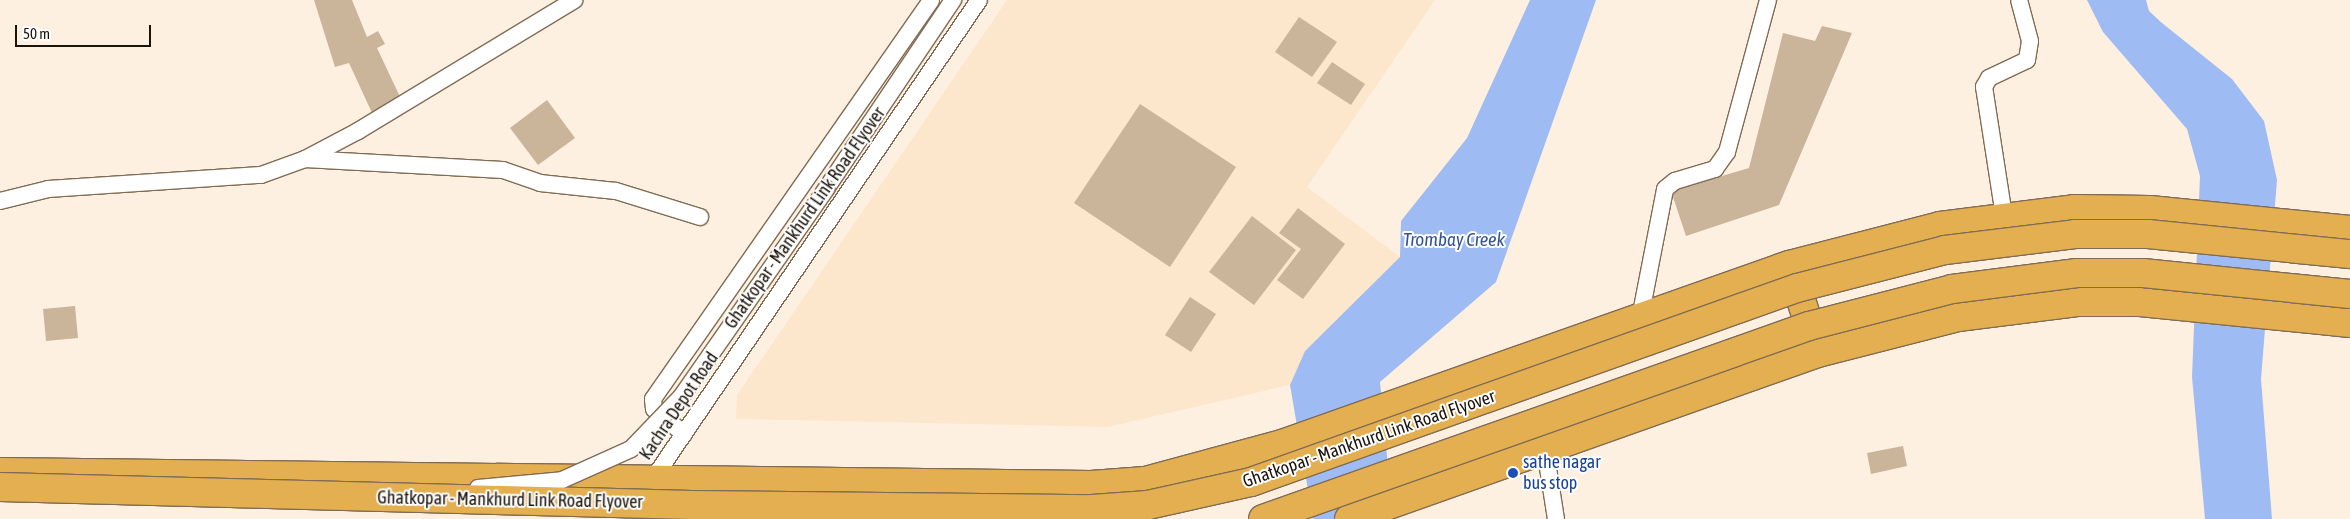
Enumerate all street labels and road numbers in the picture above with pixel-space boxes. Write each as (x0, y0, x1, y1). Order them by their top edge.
street label: Ghatkopar - Mankhurd Link Road Flyover (720, 103, 890, 333)
street label: Kachra Depot Road (635, 348, 723, 464)
street label: Ghatkopar - Mankhurd Link Road Flyover (1240, 386, 1498, 492)
street label: Ghatkopar - Mankhurd Link Road Flyover (377, 487, 643, 513)

